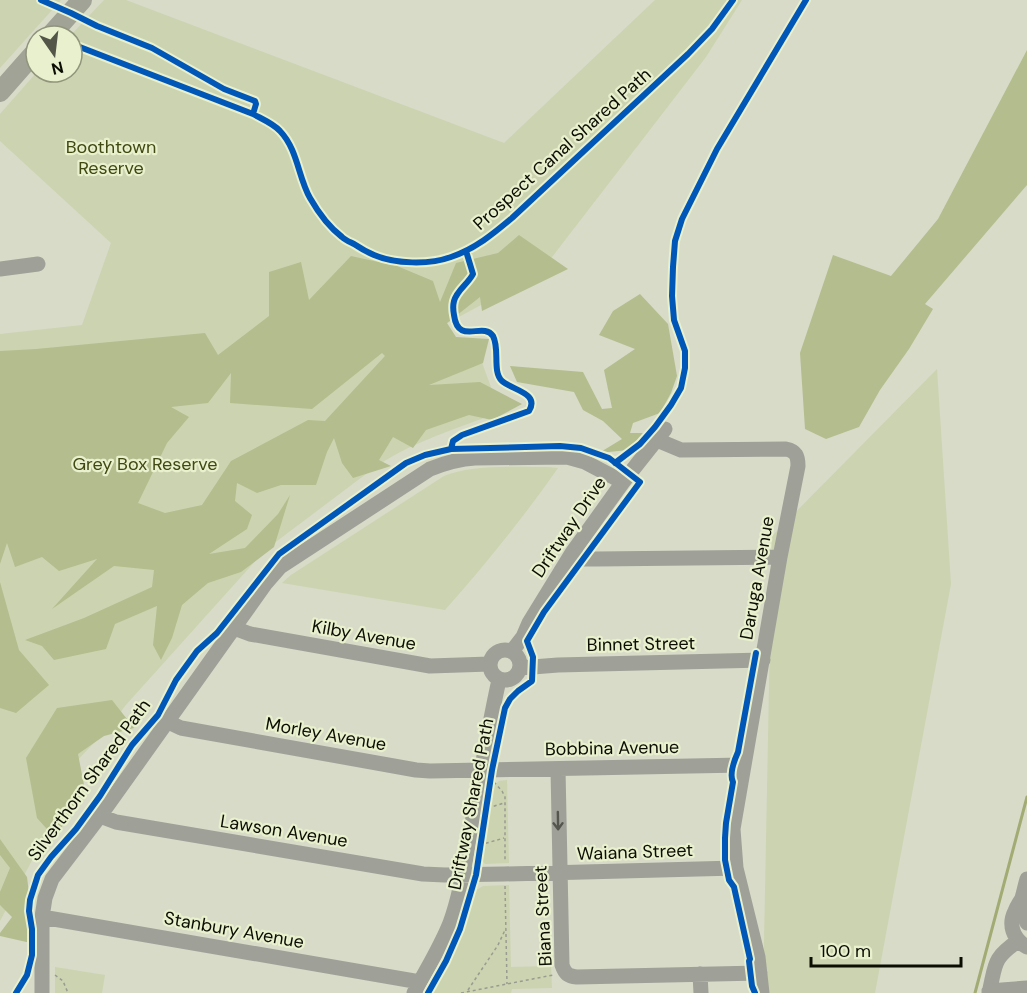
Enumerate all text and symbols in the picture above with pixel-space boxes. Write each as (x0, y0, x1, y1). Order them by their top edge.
north arrow (24, 24, 84, 84)
text: N (49, 56, 66, 80)
street label: Prospect Canal Shared Path (468, 63, 656, 235)
park label: Boothtown Reserve (66, 135, 156, 180)
park label: Grey Box Reserve (72, 452, 218, 476)
street label: Driftway Drive (526, 472, 612, 582)
street label: Daruga Avenue (734, 514, 780, 642)
street label: Kilby Avenue (310, 614, 418, 656)
street label: Binnet Street (586, 631, 696, 657)
street label: Silverthorn Shared Path (22, 694, 156, 866)
street label: Morley Avenue (264, 712, 388, 756)
street label: Driftway Shared Path (443, 716, 499, 892)
street label: Bobbina Avenue (545, 735, 679, 761)
street label: Lawson Avenue (219, 809, 349, 853)
one-way arrow (552, 811, 564, 831)
street label: Waiana Street (576, 838, 694, 866)
street label: Biana Street (528, 865, 558, 967)
street label: Stanbury Avenue (162, 906, 306, 954)
scale bar (811, 930, 961, 968)
text: 100 m (820, 939, 871, 963)

